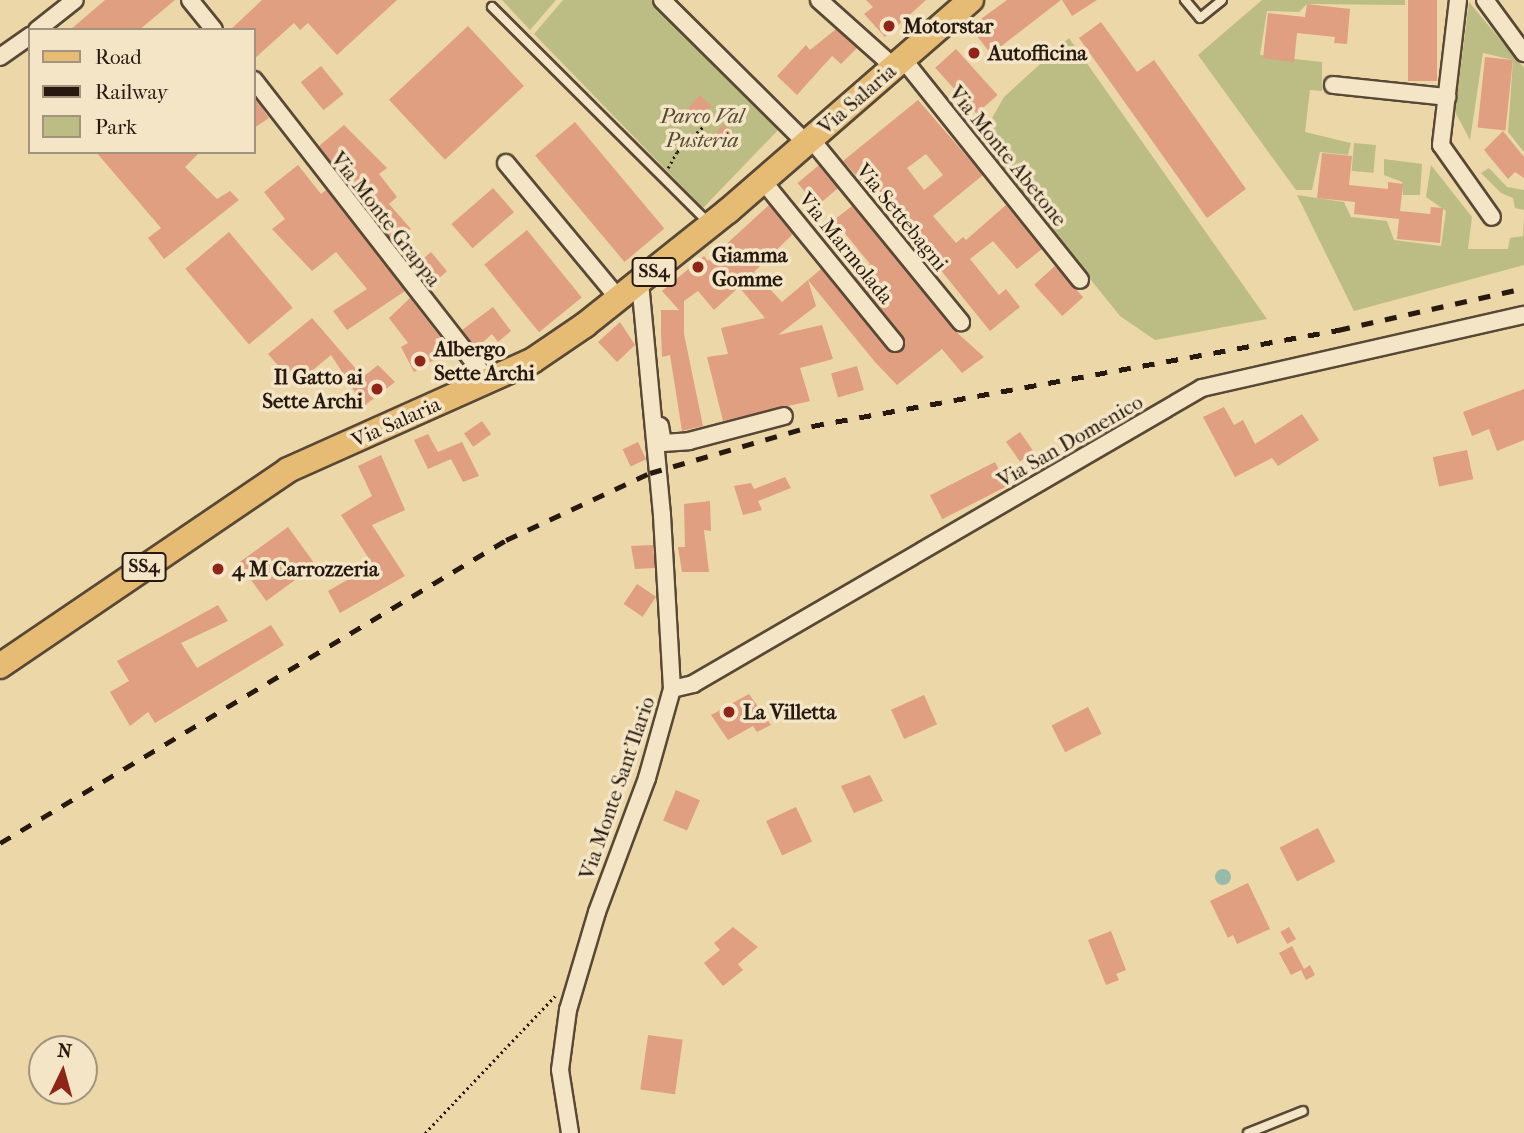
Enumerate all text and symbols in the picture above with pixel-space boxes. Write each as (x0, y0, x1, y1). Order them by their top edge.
place label: Motorstar (903, 13, 993, 39)
marker: Motorstar (881, 18, 897, 34)
legend (28, 28, 256, 154)
place label: Autofficina (988, 40, 1087, 66)
text: Road (95, 45, 142, 69)
marker: Autofficina (966, 45, 982, 61)
street label: Via Salaria (813, 58, 901, 140)
text: Railway (95, 80, 168, 104)
street label: Via Monte Abetone (944, 81, 1072, 231)
park label: Parco Val Pusteria (660, 103, 744, 153)
text: Park (95, 115, 137, 139)
street label: Via Monte Grappa (326, 147, 446, 291)
street label: Via Settebagni (851, 158, 953, 276)
street label: Via Marmolada (793, 187, 899, 309)
place label: Giamma Gomme (712, 242, 787, 292)
road number: SS4 (631, 256, 677, 288)
marker: Giamma Gomme (690, 259, 706, 275)
place label: Albergo Sette Archi (434, 336, 535, 386)
marker: Albergo Sette Archi (412, 353, 428, 369)
place label: Il Gatto ai Sette Archi (262, 364, 363, 414)
marker: Il Gatto ai Sette Archi (369, 381, 385, 397)
street label: Via San Domenico (993, 389, 1147, 493)
street label: Via Salaria (347, 391, 445, 453)
road number: SS4 (121, 552, 167, 582)
place label: 4 M Carrozzeria (232, 556, 379, 582)
marker: 4 M Carrozzeria (210, 561, 226, 577)
street label: Via Monte Sant'Ilario (574, 693, 660, 883)
place label: La Villetta (743, 699, 836, 725)
marker: La Villetta (721, 704, 737, 720)
north arrow (28, 1035, 98, 1105)
text: N (57, 1039, 73, 1063)

